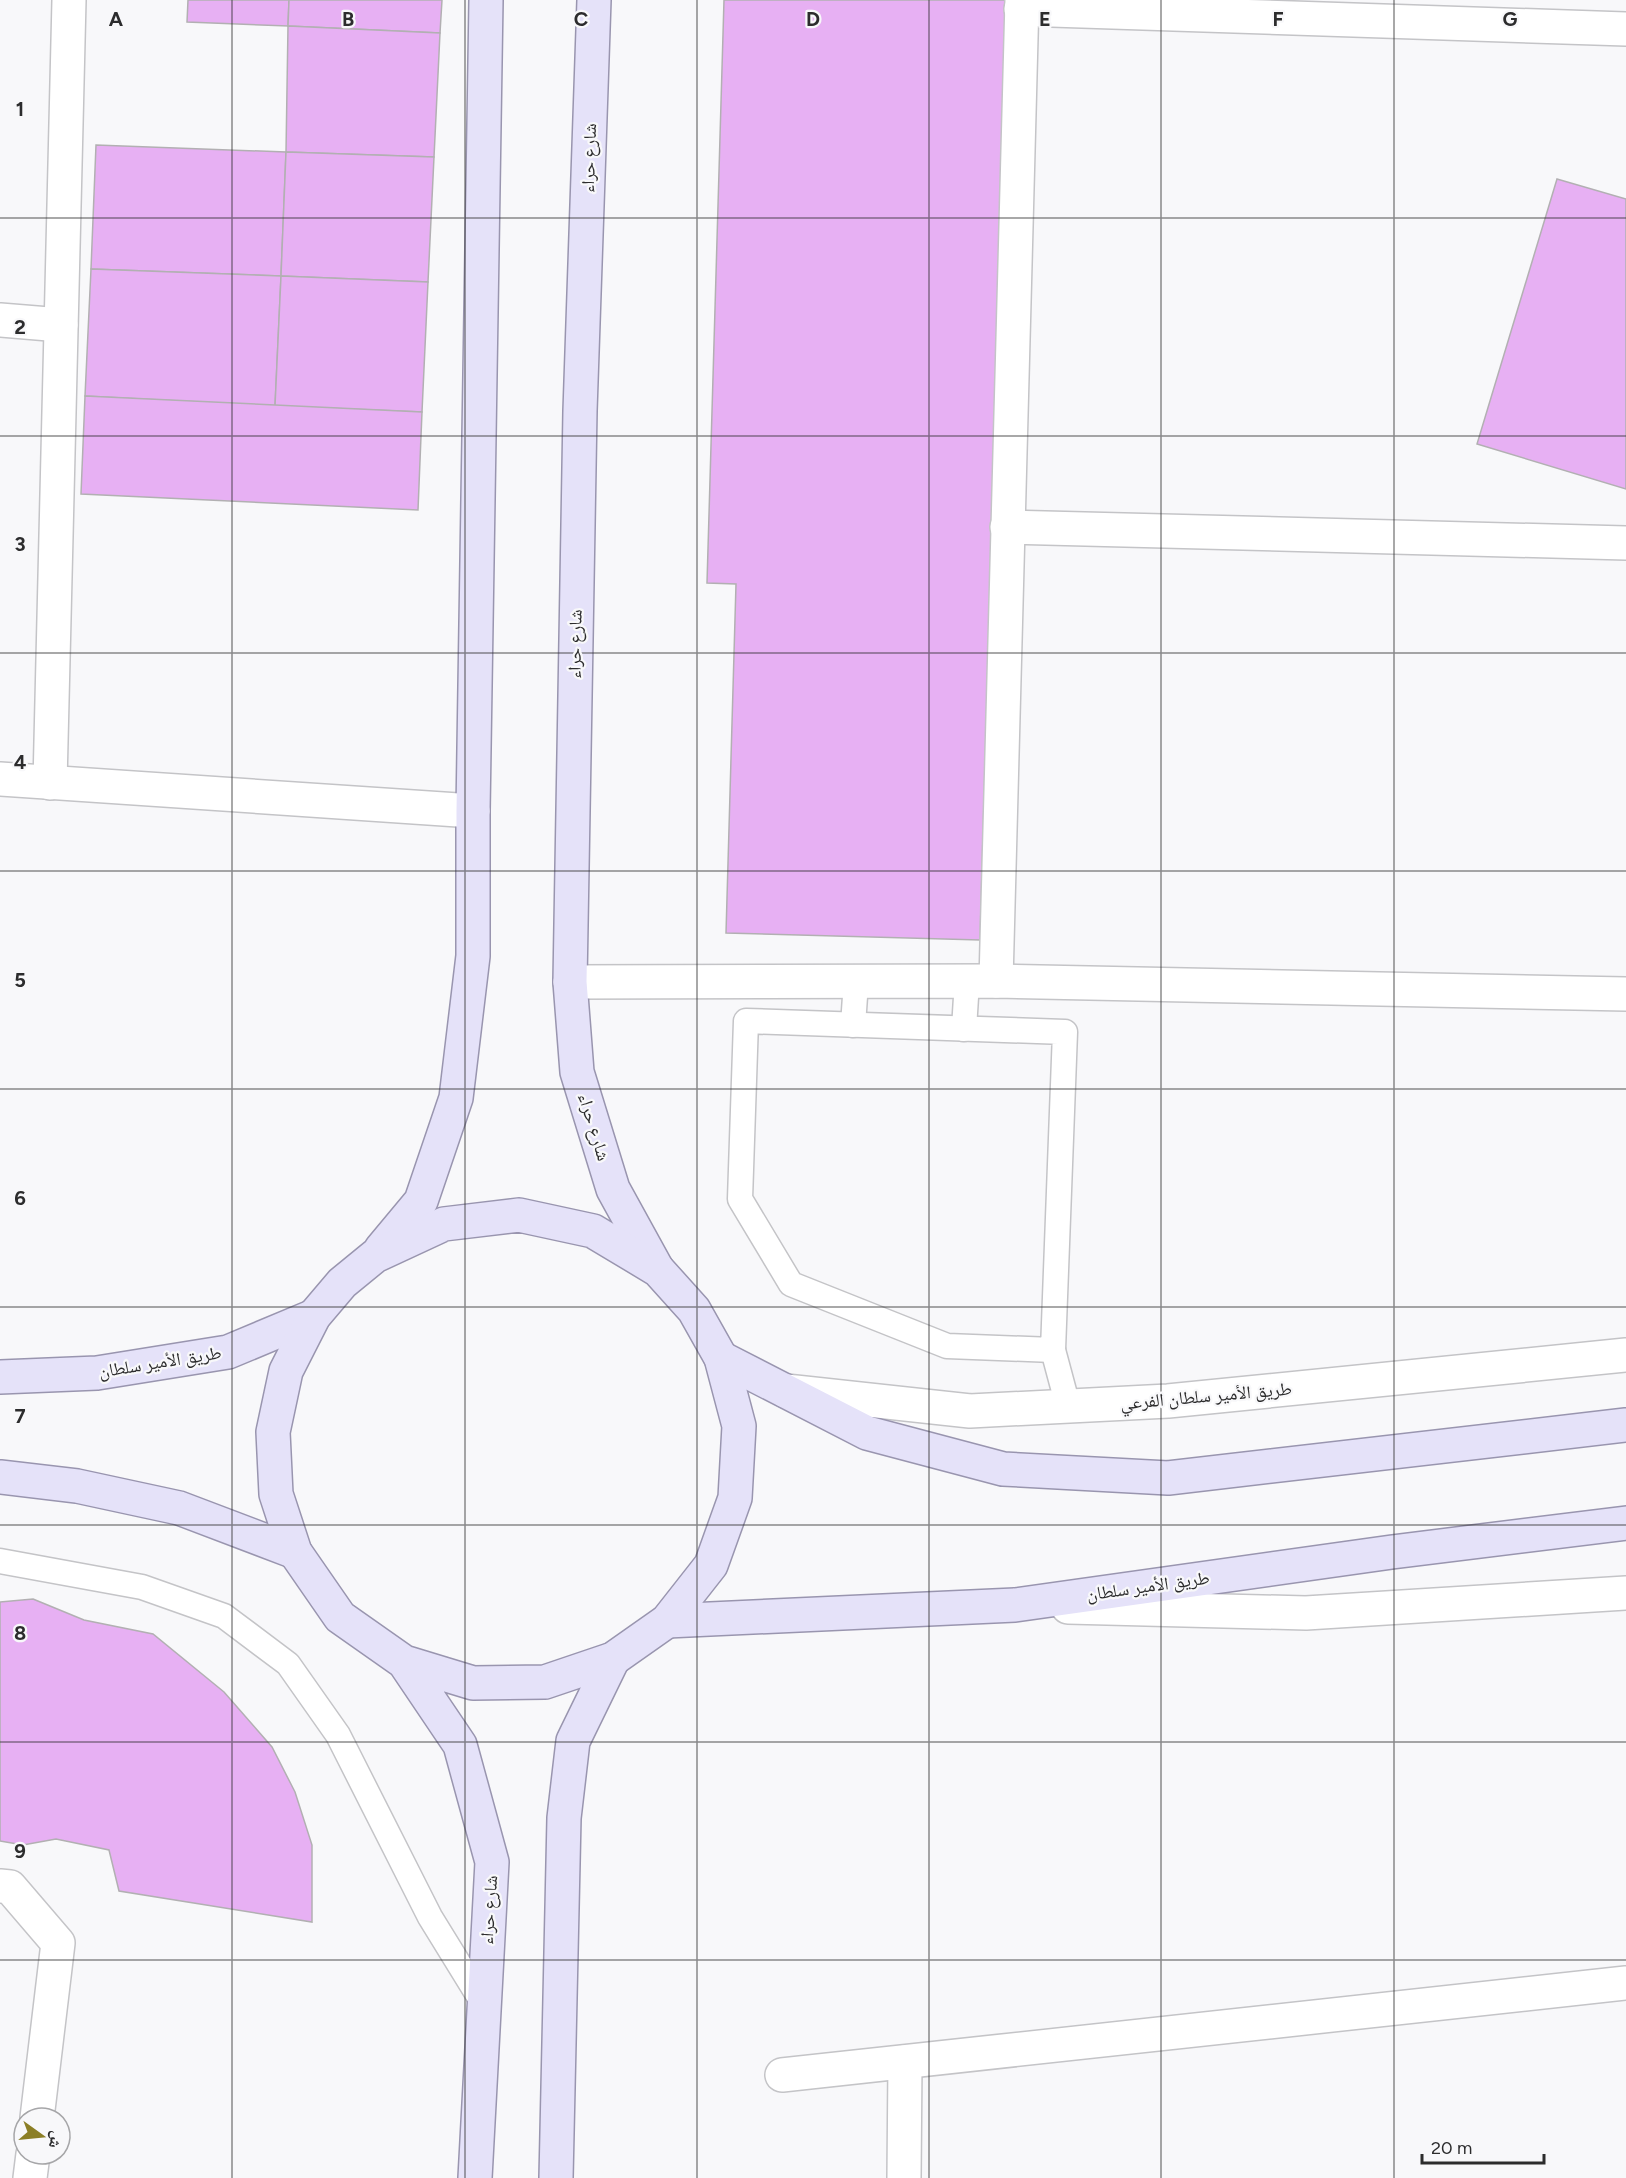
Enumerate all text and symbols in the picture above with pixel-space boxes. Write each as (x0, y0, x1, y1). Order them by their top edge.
text: A (109, 7, 124, 31)
text: B (342, 7, 354, 31)
text: C (574, 7, 588, 31)
text: D (806, 7, 820, 31)
text: E (1039, 7, 1051, 31)
text: F (1272, 7, 1284, 31)
text: G (1503, 7, 1518, 31)
text: 1 (16, 97, 24, 121)
street label: شارع حراء (577, 123, 601, 193)
text: 2 (14, 315, 26, 339)
text: 3 (14, 532, 26, 556)
street label: شارع حراء (563, 609, 587, 679)
text: 4 (14, 750, 27, 774)
text: 5 (14, 968, 26, 992)
street label: شارع حراء (573, 1091, 615, 1163)
text: 6 (14, 1186, 26, 1210)
street label: طريق الأمير سلطان (97, 1341, 223, 1383)
street label: طريق الأمير سلطان الفرعي (1119, 1378, 1293, 1418)
text: 7 (14, 1404, 26, 1428)
street label: طريق الأمير سلطان (1085, 1566, 1211, 1606)
text: 8 (14, 1621, 26, 1645)
text: 9 (14, 1839, 26, 1863)
street label: شارع حراء (476, 1875, 502, 1945)
north arrow (12, 2106, 72, 2166)
scale bar (1422, 2127, 1544, 2165)
text: ش (45, 2129, 67, 2150)
text: 20 m (1431, 2137, 1472, 2159)

